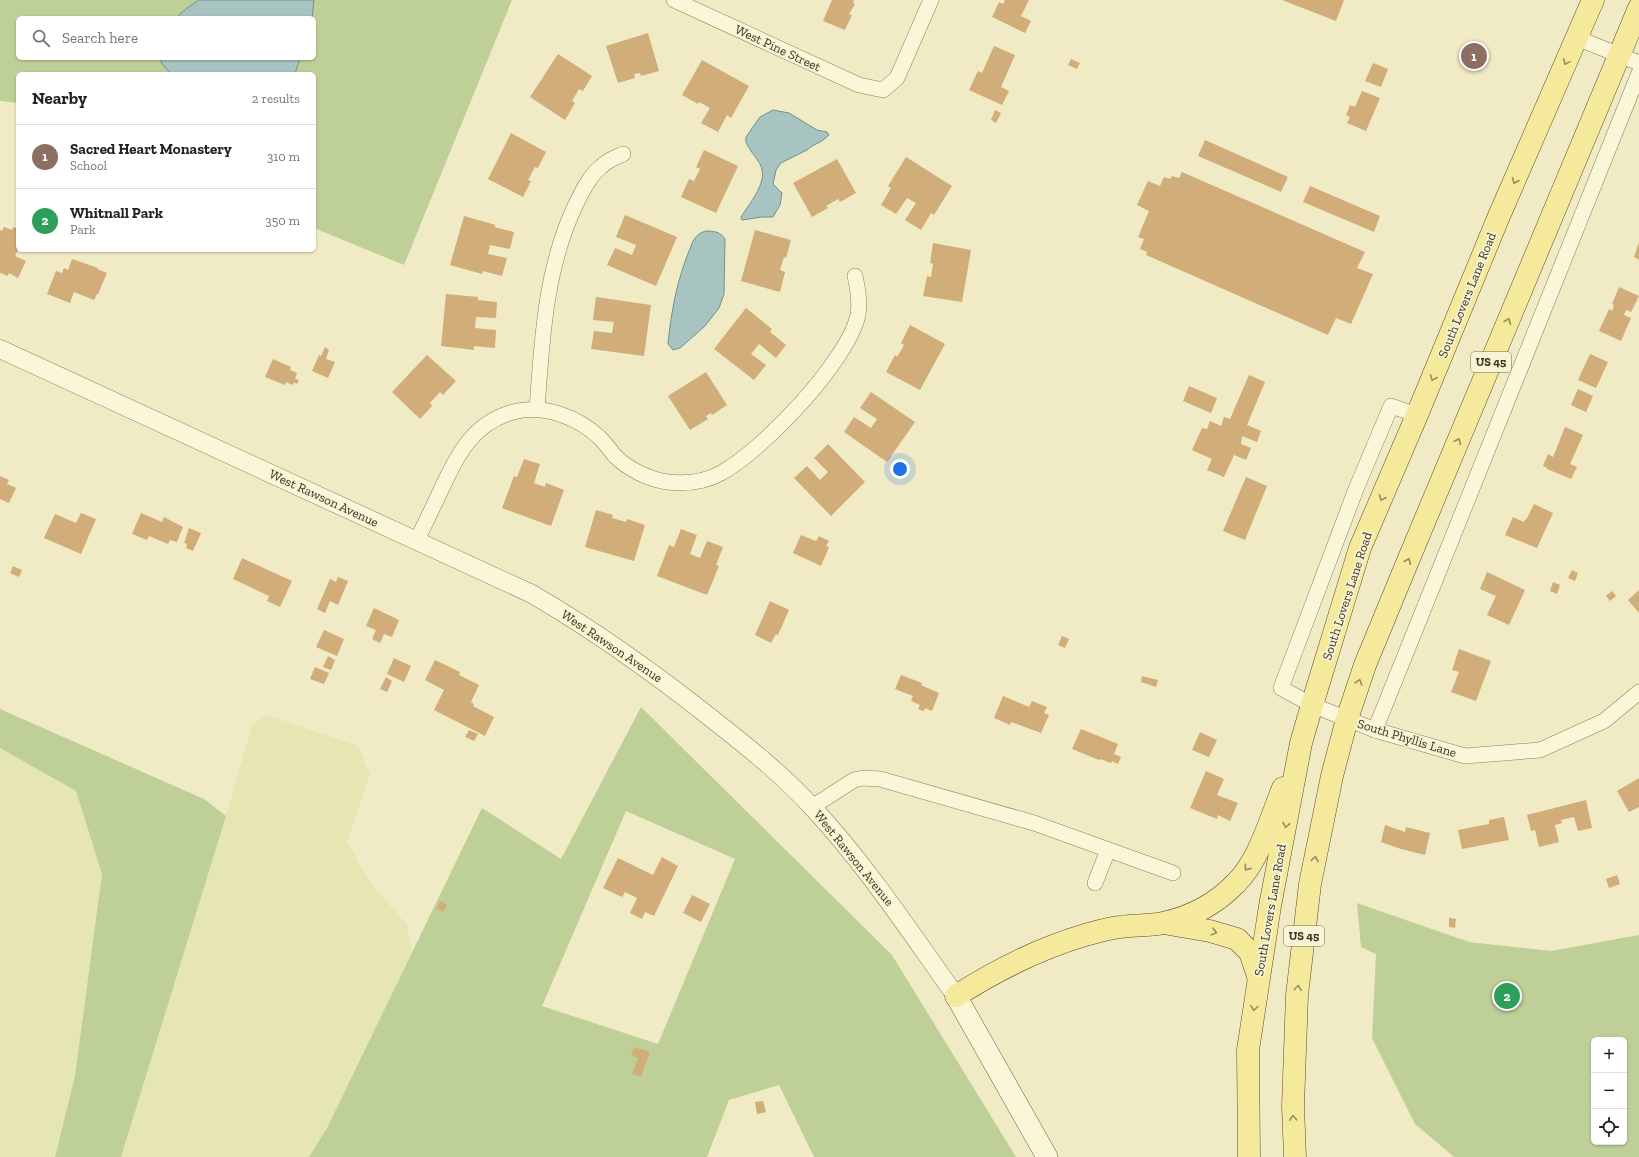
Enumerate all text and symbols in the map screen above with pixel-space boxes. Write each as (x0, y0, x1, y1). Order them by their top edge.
search box (16, 16, 316, 60)
street label: West Pine Street (733, 22, 823, 75)
icon: search (30, 27, 52, 49)
text: Search here (62, 29, 138, 47)
pin: 1 (1461, 41, 1487, 71)
one-way arrow (1563, 58, 1571, 65)
text: Nearby (32, 88, 87, 108)
text: 2 results (252, 91, 300, 106)
text: Sacred Heart Monastery (70, 140, 232, 158)
text: 1 (42, 149, 48, 164)
text: 310 m (267, 149, 300, 164)
text: School (70, 158, 107, 173)
one-way arrow (1511, 177, 1519, 184)
text: Whitnall Park (70, 204, 163, 222)
text: 2 (42, 213, 48, 228)
text: 350 m (265, 213, 300, 228)
text: Park (70, 222, 96, 237)
street label: South Lovers Lane Road (1435, 230, 1499, 360)
one-way arrow (1503, 318, 1511, 325)
road number: US 45 (1471, 352, 1511, 372)
one-way arrow (1429, 375, 1437, 382)
one-way arrow (1453, 438, 1461, 445)
your location (890, 459, 910, 479)
street label: West Rawson Avenue (267, 466, 381, 530)
one-way arrow (1378, 494, 1386, 501)
street label: South Lovers Lane Road (1319, 530, 1375, 662)
one-way arrow (1403, 558, 1411, 565)
street label: West Rawson Avenue (559, 607, 665, 685)
one-way arrow (1355, 678, 1363, 685)
street label: South Phyllis Lane (1356, 716, 1458, 760)
street label: West Rawson Avenue (811, 807, 897, 909)
one-way arrow (1282, 822, 1290, 828)
street label: South Lovers Lane Road (1251, 843, 1289, 977)
one-way arrow (1310, 856, 1319, 863)
one-way arrow (1245, 864, 1252, 871)
road number: US 45 (1284, 926, 1324, 946)
one-way arrow (1211, 927, 1218, 936)
pin: 2 (1494, 981, 1520, 1011)
one-way arrow (1293, 985, 1302, 991)
one-way arrow (1250, 1005, 1259, 1011)
map controls (1591, 1037, 1627, 1145)
button: + (1591, 1037, 1627, 1073)
button: − (1591, 1073, 1627, 1109)
button: locate (1591, 1109, 1627, 1145)
one-way arrow (1289, 1115, 1298, 1121)

